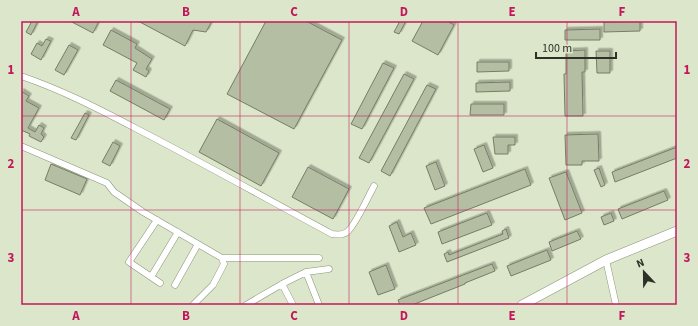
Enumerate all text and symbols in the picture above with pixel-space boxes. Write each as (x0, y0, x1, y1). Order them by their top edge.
text: A (71, 3, 80, 21)
text: B (182, 3, 190, 21)
text: C (290, 3, 298, 21)
text: D (400, 3, 408, 21)
text: E (508, 3, 516, 21)
text: F (619, 3, 626, 21)
scale bar (536, 34, 616, 60)
text: 100 m (542, 40, 572, 57)
text: 1 (8, 61, 15, 79)
text: 1 (684, 61, 691, 79)
text: 2 (8, 155, 15, 173)
text: 2 (684, 155, 691, 173)
text: 3 (8, 249, 15, 267)
text: 3 (684, 249, 691, 267)
north arrow (624, 252, 664, 292)
text: N (634, 255, 647, 272)
text: A (71, 307, 80, 325)
text: B (182, 307, 190, 325)
text: C (290, 307, 298, 325)
text: D (400, 307, 408, 325)
text: E (508, 307, 516, 325)
text: F (619, 307, 626, 325)

